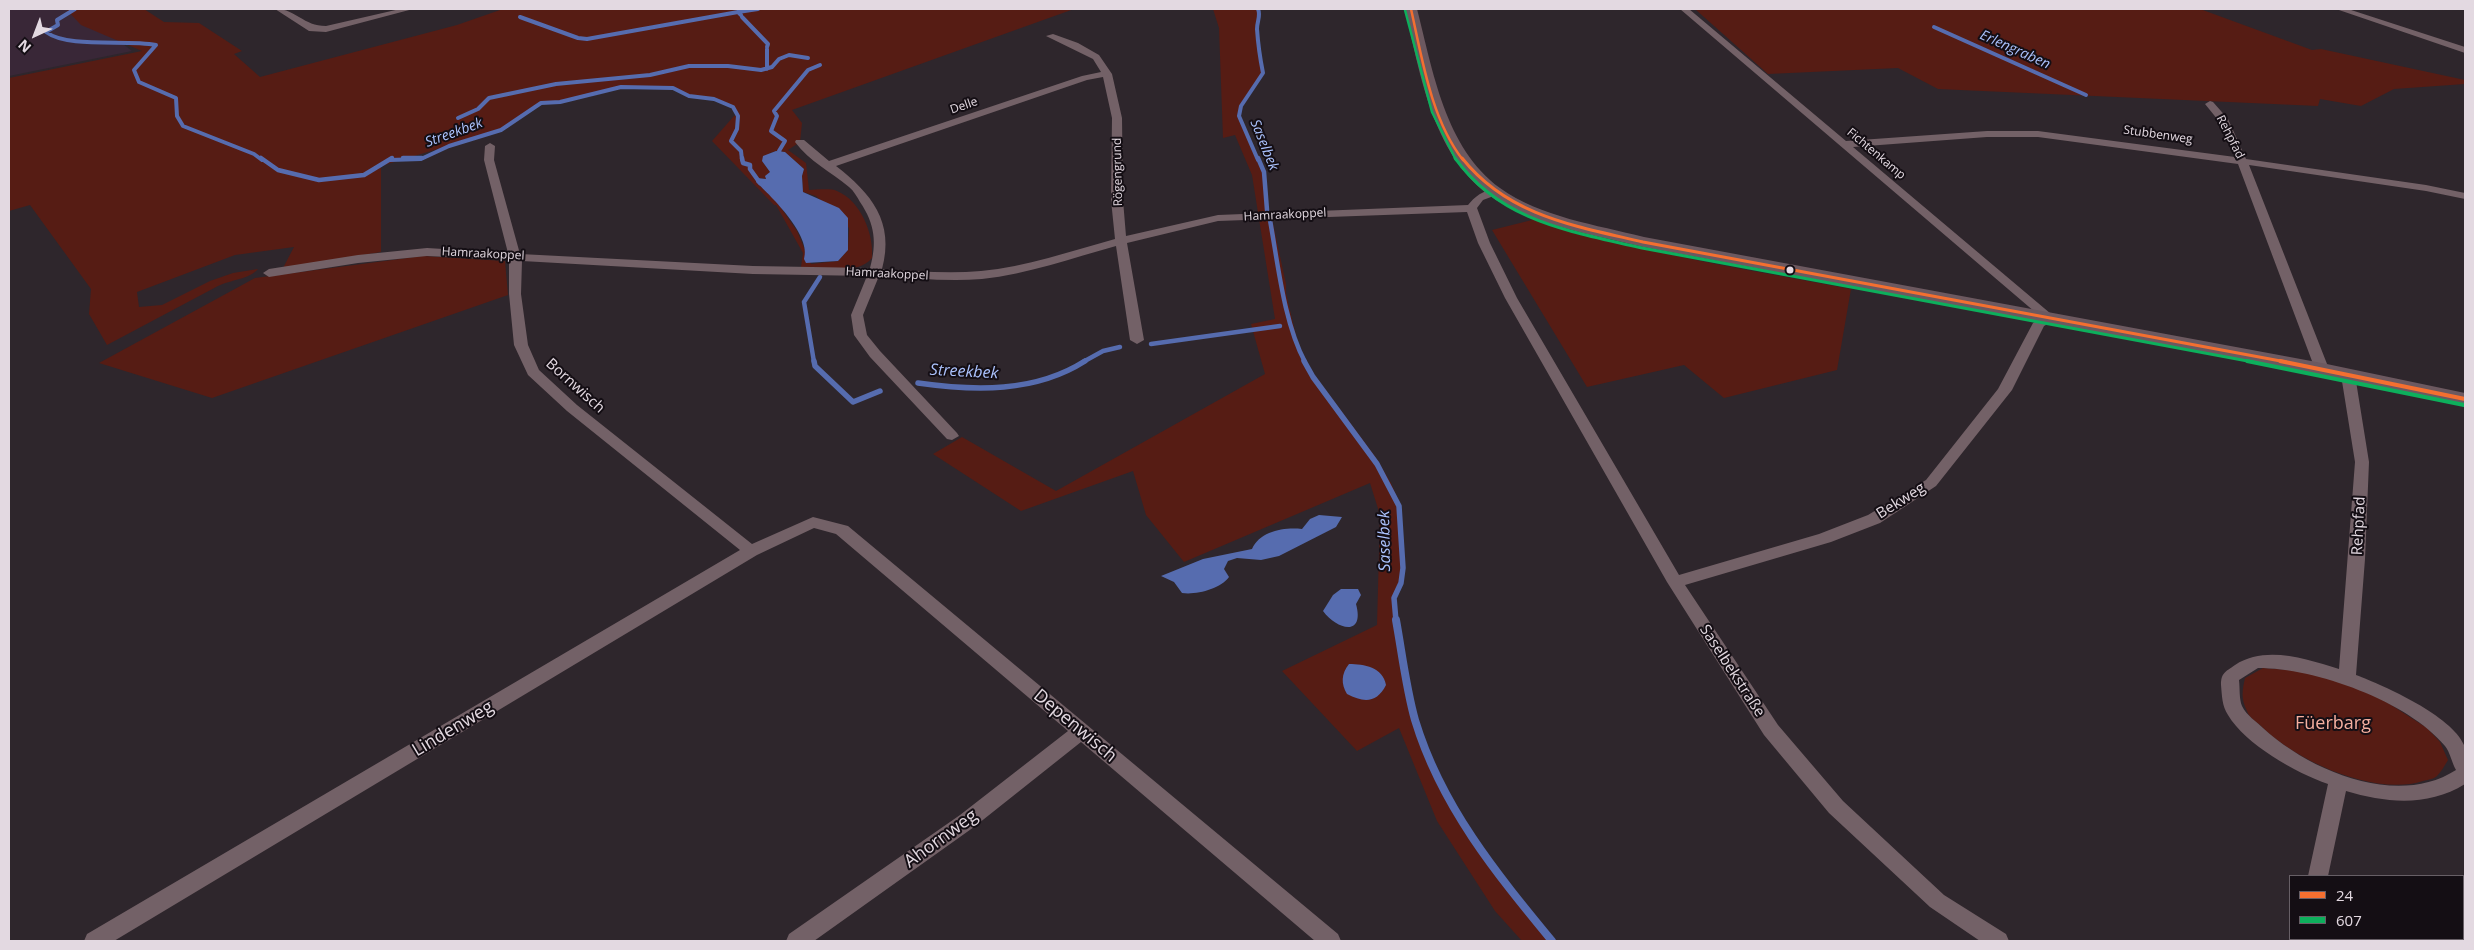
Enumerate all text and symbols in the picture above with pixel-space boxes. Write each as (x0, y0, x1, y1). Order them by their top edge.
north arrow (10, 10, 60, 60)
water label: Erlengraben (1977, 27, 2053, 73)
text: N (14, 36, 35, 57)
street label: Delle (948, 95, 980, 117)
street label: Rehpfad (2213, 113, 2247, 161)
water label: Streekbek (423, 115, 485, 151)
water label: Saselbek (1246, 117, 1282, 173)
street label: Stubbenweg (2123, 123, 2193, 147)
street label: Fichtenkamp (1844, 125, 1908, 183)
street label: Rögengrund (1110, 138, 1126, 206)
street label: Hamraakoppel (1243, 206, 1327, 224)
street label: Hamraakoppel (441, 245, 525, 263)
street label: Hamraakoppel (845, 265, 929, 283)
unlabelled marker (1785, 265, 1795, 275)
street label: Bornwisch (542, 355, 608, 417)
water label: Streekbek (929, 361, 999, 383)
street label: Bekweg (1873, 479, 1929, 523)
street label: Rehpfad (2348, 496, 2370, 556)
water label: Saselbek (1375, 510, 1395, 572)
street label: Saselbekstraße (1696, 622, 1768, 720)
street label: Depenwisch (1029, 685, 1121, 767)
street label: Lindenweg (408, 696, 498, 762)
park label: Füerbarg (2295, 713, 2371, 735)
street label: Ahornweg (900, 805, 982, 873)
legend (2289, 875, 2464, 940)
text: 24 (2336, 885, 2353, 905)
text: 607 (2336, 910, 2362, 930)

